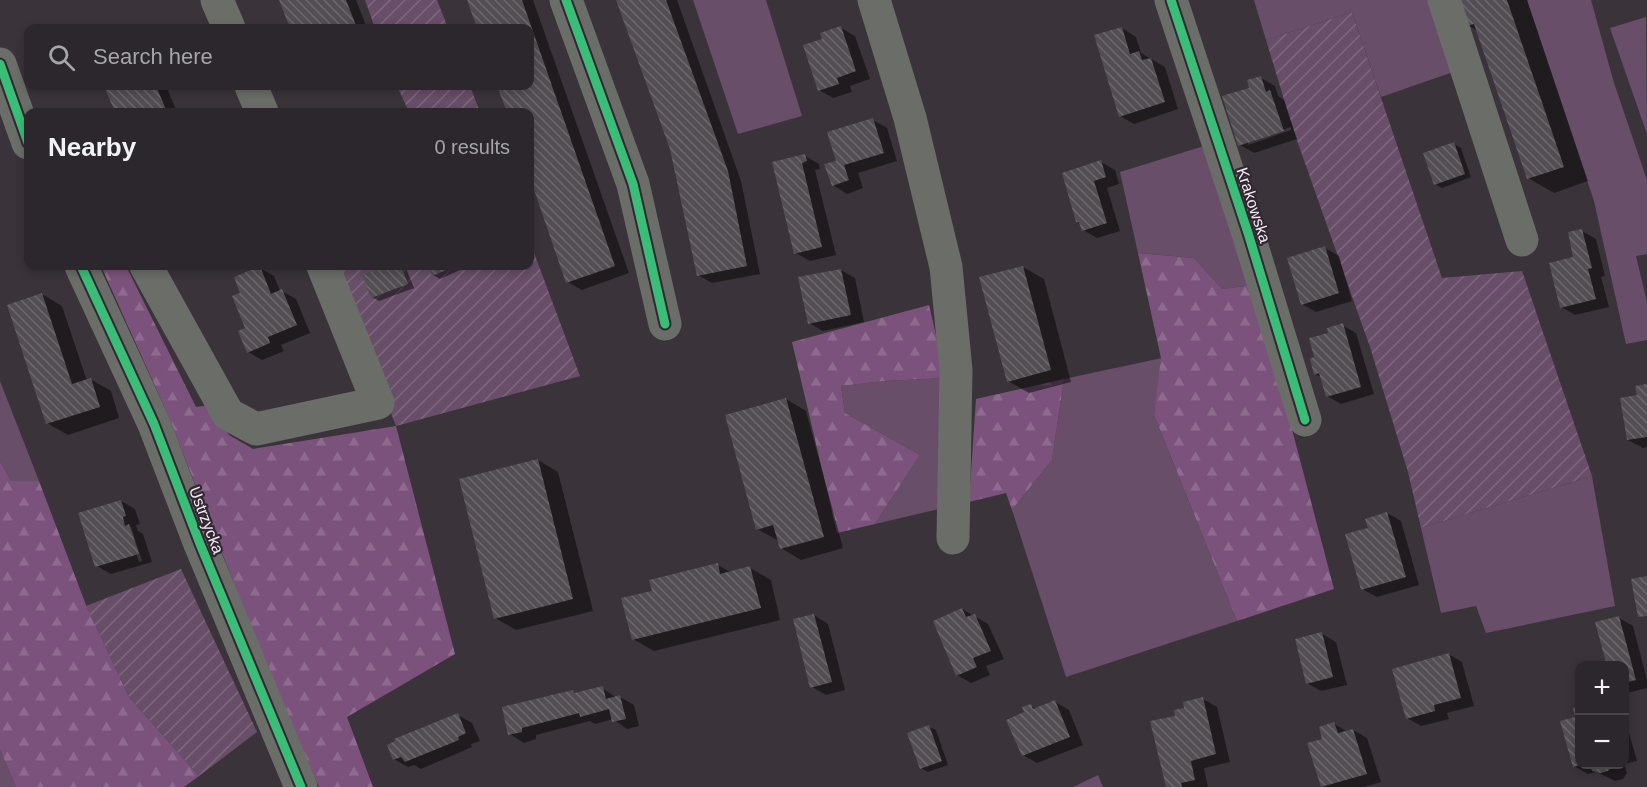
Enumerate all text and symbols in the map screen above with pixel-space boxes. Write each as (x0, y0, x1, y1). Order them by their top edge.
search box (24, 24, 534, 90)
icon: search (45, 41, 78, 74)
text: Search here (93, 44, 213, 69)
text: Nearby (48, 132, 136, 162)
text: 0 results (434, 136, 510, 158)
street label: Krakowska (1233, 165, 1274, 245)
street label: Ustrzycka (186, 484, 227, 556)
map controls (1575, 661, 1629, 769)
button: + (1575, 661, 1629, 715)
button: − (1575, 715, 1629, 769)

